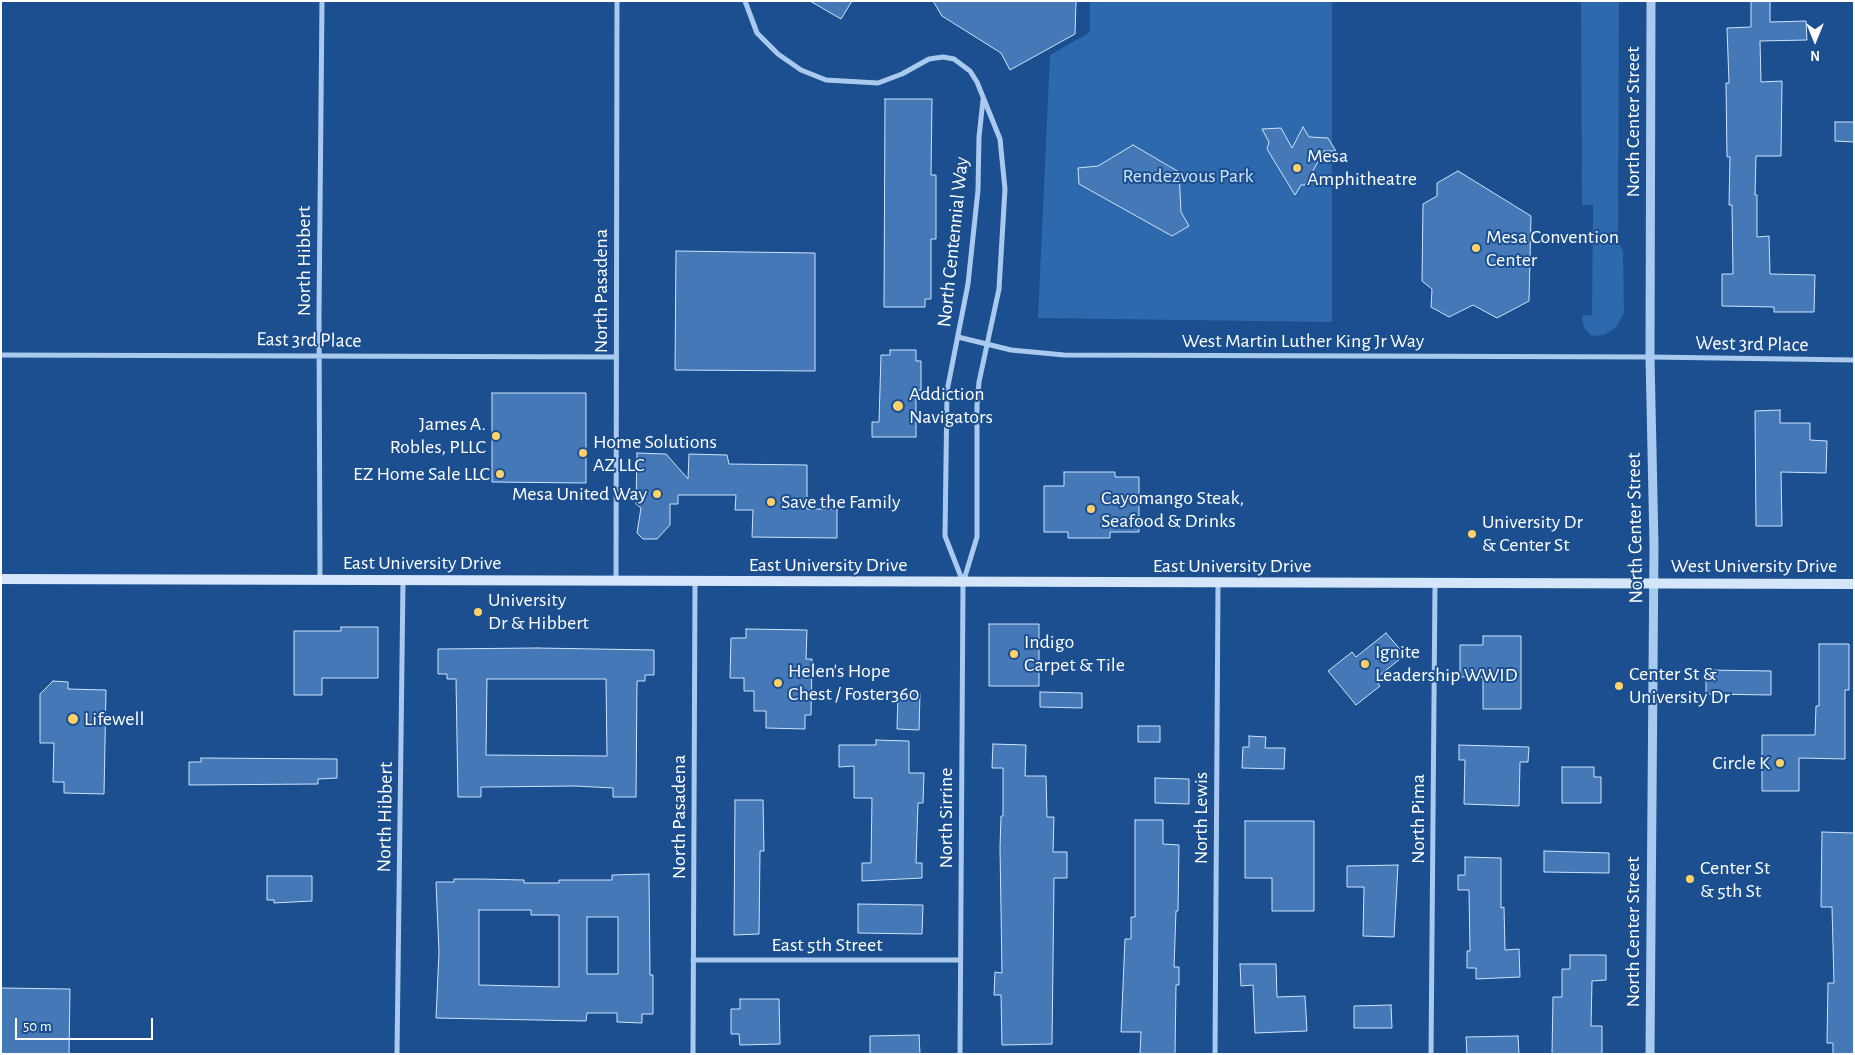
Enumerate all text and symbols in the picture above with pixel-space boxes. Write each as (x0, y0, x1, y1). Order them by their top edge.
north arrow (1790, 15, 1840, 65)
street label: North Center Street (1621, 46, 1645, 198)
text: N (1810, 48, 1820, 62)
place label: Mesa Amphitheatre (1307, 144, 1417, 191)
street label: North Centennial Way (932, 156, 974, 328)
marker: Mesa Amphitheatre (1291, 162, 1303, 174)
park label: Rendezvous Park (1122, 164, 1254, 188)
street label: North Hibbert (292, 206, 316, 316)
place label: Mesa Convention Center (1486, 225, 1619, 272)
street label: North Pasadena (589, 229, 613, 353)
marker: Mesa Convention Center (1470, 242, 1482, 254)
street label: East 3rd Place (256, 327, 362, 353)
street label: West Martin Luther King Jr Way (1182, 329, 1424, 353)
street label: West 3rd Place (1695, 331, 1809, 357)
place label: Addiction Navigators (909, 382, 993, 429)
marker: Addiction Navigators (891, 399, 905, 413)
place label: James A. Robles, PLLC (390, 412, 486, 459)
marker: James A. Robles, PLLC (490, 430, 502, 442)
place label: Home Solutions AZ LLC (593, 430, 717, 477)
marker: Home Solutions AZ LLC (577, 447, 589, 459)
street label: North Center Street (1622, 452, 1648, 604)
place label: EZ Home Sale LLC (353, 462, 490, 486)
marker: EZ Home Sale LLC (494, 468, 506, 480)
place label: Mesa United Way (512, 482, 647, 506)
place label: Cayomango Steak, Seafood & Drinks (1101, 486, 1244, 533)
marker: Mesa United Way (651, 488, 663, 500)
place label: Save the Family (781, 490, 900, 514)
marker: Save the Family (765, 496, 777, 508)
marker: Cayomango Steak, Seafood & Drinks (1085, 503, 1097, 515)
place label: University Dr & Center St (1482, 510, 1583, 557)
marker: University Dr & Center St (1466, 528, 1478, 540)
street label: East University Drive (343, 551, 501, 575)
street label: East University Drive (749, 553, 907, 577)
street label: East University Drive (1153, 554, 1311, 578)
street label: West University Drive (1671, 554, 1837, 578)
place label: University Dr & Hibbert (488, 588, 589, 635)
marker: University Dr & Hibbert (472, 606, 484, 618)
place label: Indigo Carpet & Tile (1024, 630, 1125, 677)
place label: Ignite Leadership WWID (1375, 640, 1518, 687)
marker: Indigo Carpet & Tile (1008, 648, 1020, 660)
marker: Ignite Leadership WWID (1359, 658, 1371, 670)
place label: Helen's Hope Chest / Foster360 (788, 659, 919, 706)
place label: Center St & University Dr (1629, 662, 1730, 709)
marker: Helen's Hope Chest / Foster360 (772, 677, 784, 689)
marker: Center St & University Dr (1613, 680, 1625, 692)
place label: Lifewell (84, 707, 144, 731)
marker: Lifewell (66, 712, 80, 726)
place label: Circle K (1712, 751, 1770, 775)
street label: North Pasadena (667, 755, 691, 879)
marker: Circle K (1774, 757, 1786, 769)
street label: North Hibbert (372, 762, 398, 872)
street label: North Sirrine (934, 768, 958, 868)
street label: North Lewis (1189, 772, 1213, 864)
street label: North Pima (1406, 774, 1430, 864)
street label: North Center Street (1621, 856, 1645, 1008)
place label: Center St & 5th St (1700, 856, 1770, 903)
marker: Center St & 5th St (1684, 873, 1696, 885)
street label: East 5th Street (771, 933, 883, 957)
scale bar (18, 1008, 155, 1040)
text: 50 m (23, 1019, 52, 1034)

